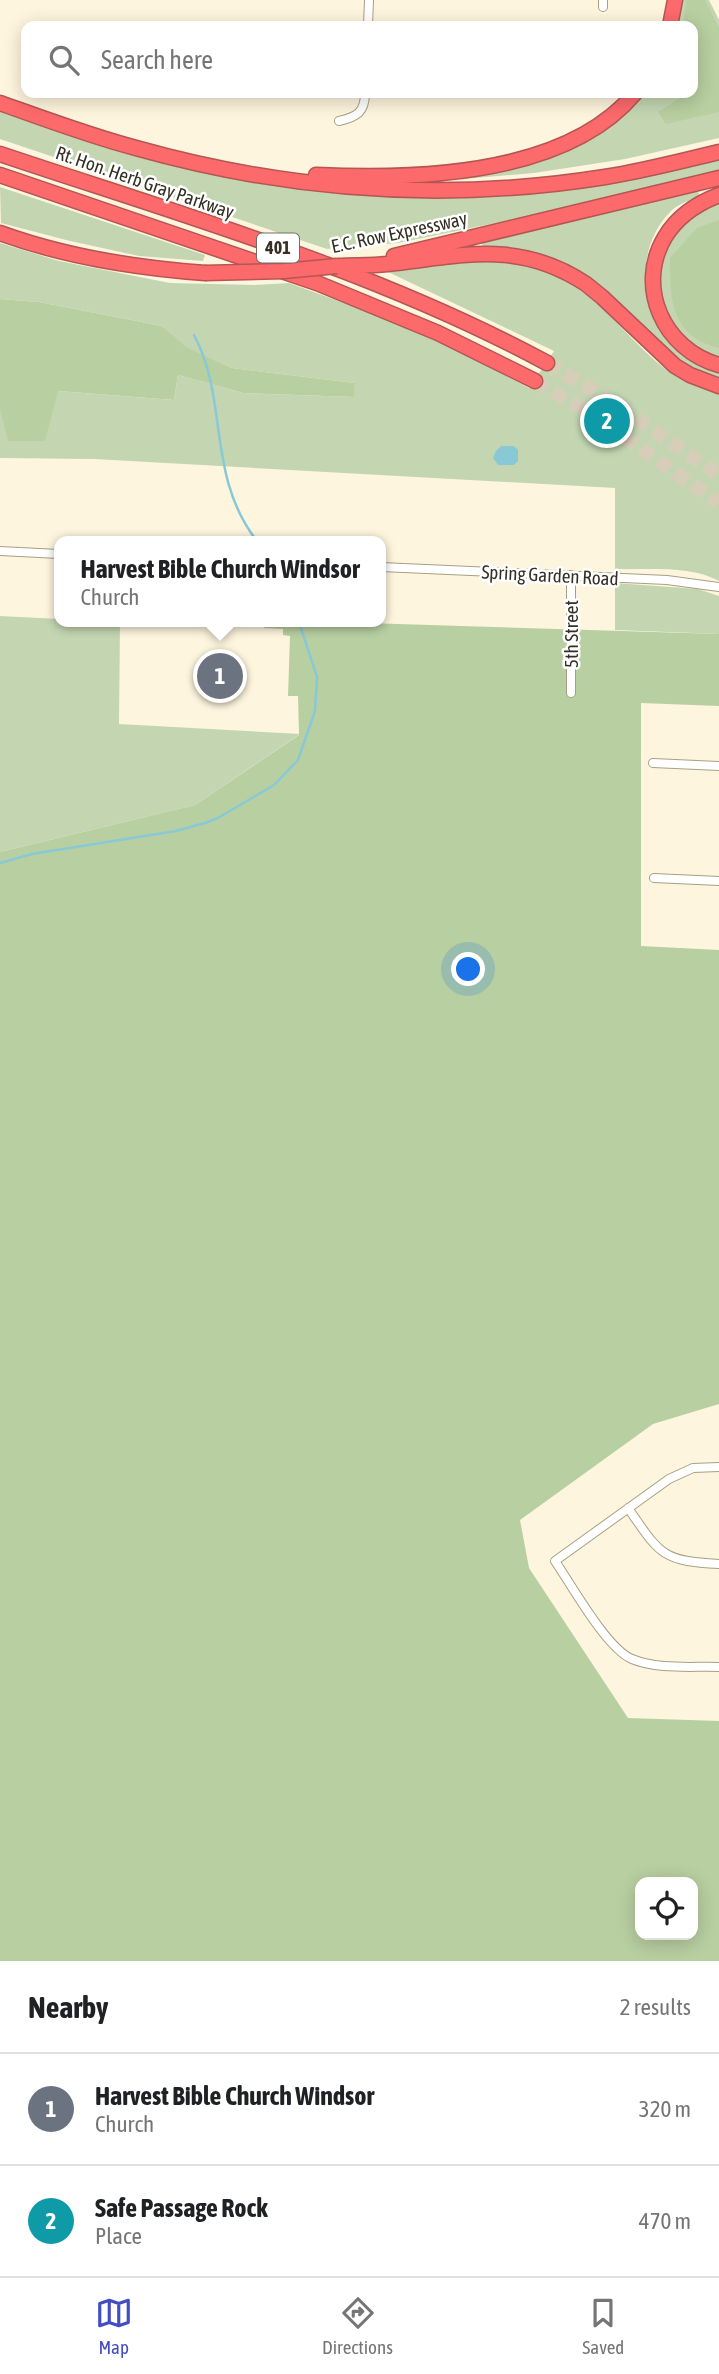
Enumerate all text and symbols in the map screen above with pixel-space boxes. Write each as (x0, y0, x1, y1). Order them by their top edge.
search box (21, 21, 698, 98)
icon: search (45, 41, 83, 79)
text: Search here (101, 45, 213, 75)
street label: Rt. Hon. Herb Gray Parkway (53, 141, 237, 223)
street label: E.C. Row Expressway (329, 207, 469, 257)
road number: 401 (257, 234, 299, 262)
pin: 2 (584, 395, 630, 447)
popup (54, 536, 386, 627)
text: Harvest Bible Church Windsor (80, 554, 360, 584)
street label: Spring Garden Road (481, 560, 619, 590)
text: Church (80, 584, 140, 610)
street label: 5th Street (560, 600, 582, 668)
pin: 1 (197, 650, 243, 702)
your location (451, 952, 485, 986)
map controls (635, 1877, 698, 1940)
button: locate (635, 1877, 698, 1940)
text: Nearby (28, 1990, 108, 2024)
text: 2 results (620, 1994, 691, 2020)
text: Harvest Bible Church Windsor (95, 2081, 374, 2111)
text: 1 (46, 2096, 56, 2122)
text: 320 m (639, 2096, 691, 2122)
text: Church (95, 2111, 154, 2137)
text: Safe Passage Rock (95, 2193, 268, 2223)
text: 2 (46, 2208, 56, 2234)
text: 470 m (639, 2208, 691, 2234)
text: Place (95, 2223, 142, 2249)
tab: Map (95, 2294, 133, 2358)
tab: Directions (322, 2294, 393, 2358)
tab: Saved (582, 2294, 624, 2358)

